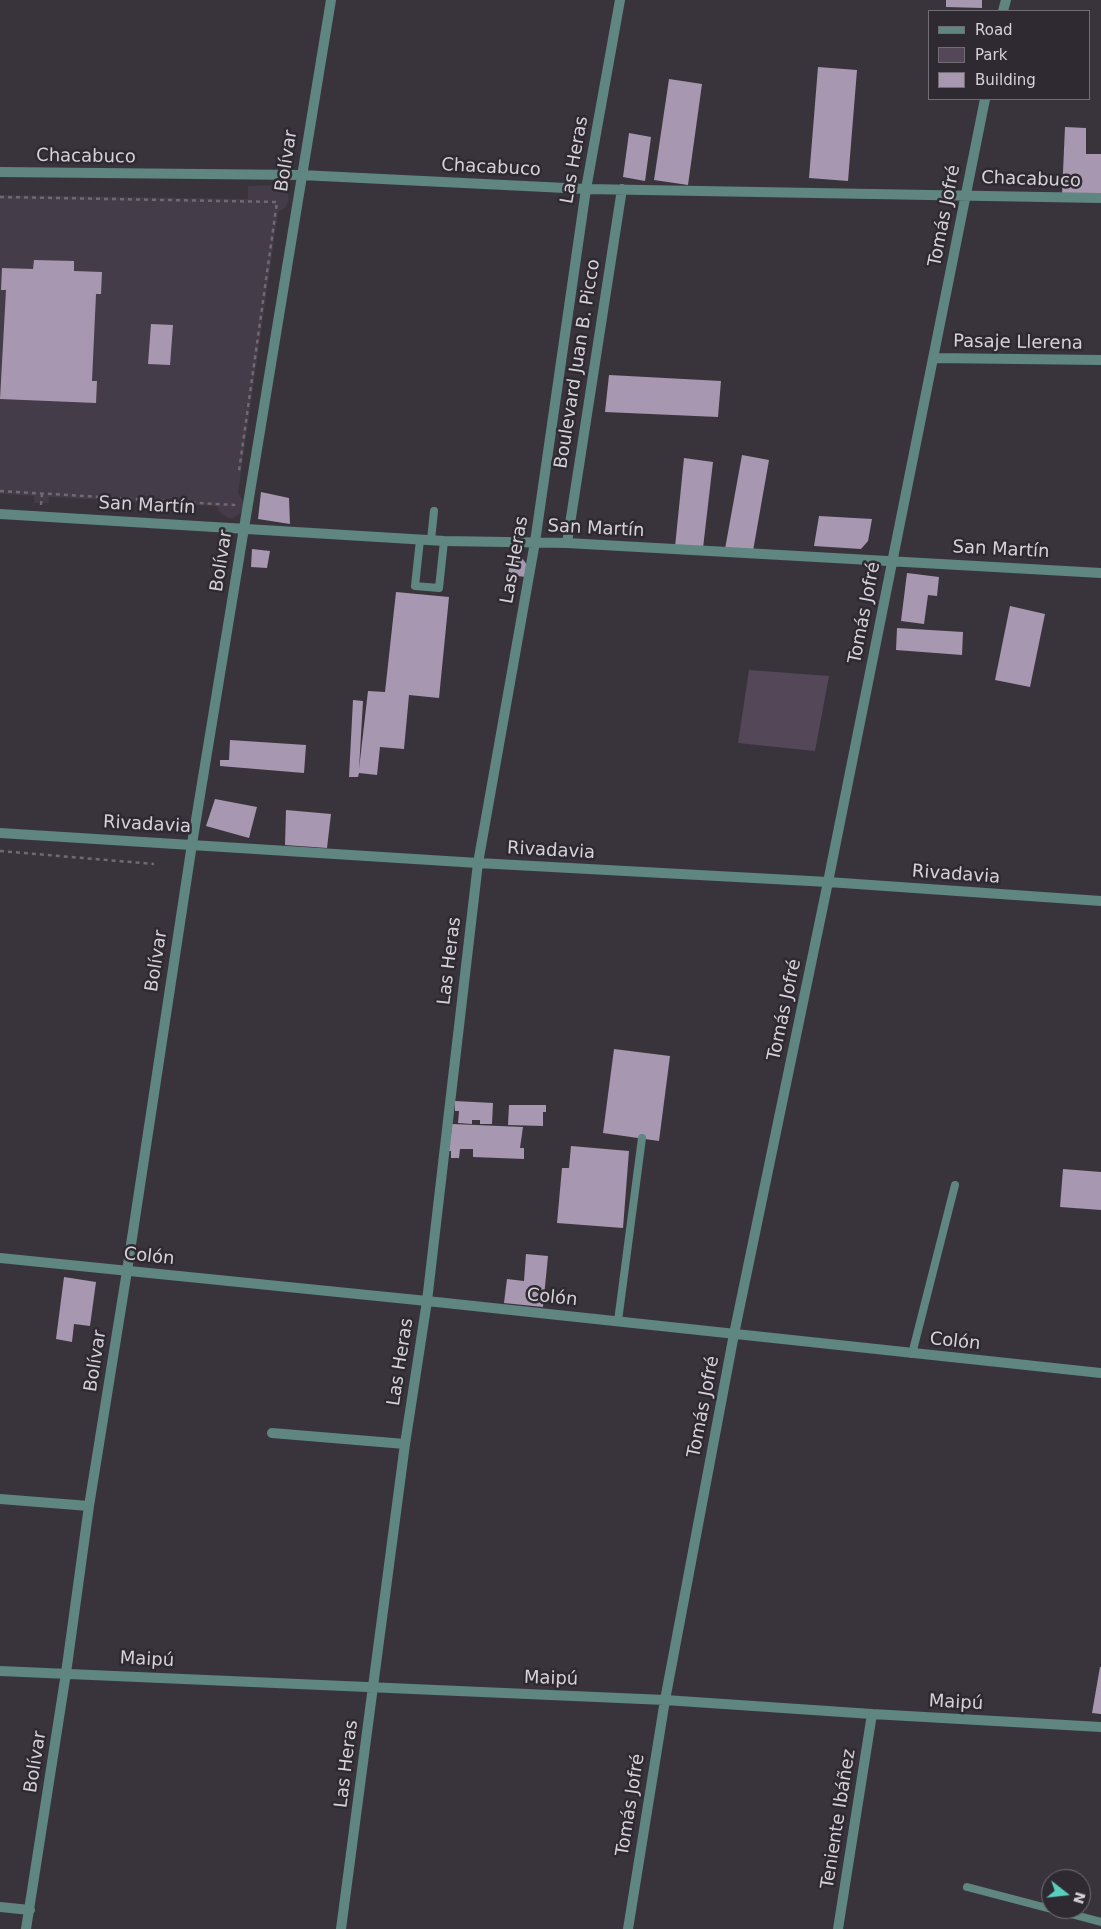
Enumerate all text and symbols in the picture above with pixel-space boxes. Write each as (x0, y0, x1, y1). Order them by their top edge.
legend (928, 10, 1091, 100)
text: Road (975, 21, 1013, 39)
text: Park (975, 46, 1007, 64)
text: Building (975, 71, 1036, 89)
street label: Las Heras (557, 115, 593, 205)
street label: Bolívar (271, 128, 303, 194)
street label: Chacabuco (36, 145, 136, 169)
street label: Chacabuco (441, 155, 541, 181)
street label: Tomás Jofré (925, 163, 965, 269)
street label: Chacabuco (981, 167, 1081, 193)
street label: Boulevard Juan B. Picco (551, 258, 605, 470)
street label: Pasaje Llerena (953, 331, 1083, 355)
street label: San Martín (98, 493, 196, 519)
street label: Las Heras (497, 515, 533, 605)
street label: San Martín (547, 516, 645, 542)
street label: Bolívar (206, 528, 238, 594)
street label: San Martín (952, 537, 1050, 563)
street label: Tomás Jofré (845, 560, 885, 666)
street label: Rivadavia (102, 812, 192, 838)
street label: Rivadavia (506, 838, 596, 864)
street label: Rivadavia (911, 861, 1001, 889)
street label: Las Heras (434, 916, 466, 1006)
street label: Bolívar (141, 928, 173, 994)
street label: Tomás Jofré (764, 957, 806, 1063)
street label: Colón (123, 1244, 175, 1270)
street label: Colón (526, 1285, 578, 1311)
street label: Las Heras (383, 1317, 419, 1407)
street label: Bolívar (80, 1328, 112, 1394)
street label: Colón (929, 1329, 981, 1355)
street label: Tomás Jofré (684, 1354, 724, 1460)
street label: Maipú (119, 1648, 175, 1672)
street label: Maipú (523, 1667, 579, 1691)
street label: Maipú (928, 1691, 984, 1715)
street label: Las Heras (331, 1719, 363, 1809)
street label: Bolívar (20, 1729, 52, 1795)
street label: Teniente Ibáñez (817, 1747, 861, 1891)
street label: Tomás Jofré (612, 1752, 650, 1858)
north arrow (1041, 1869, 1091, 1919)
text: N (1070, 1890, 1089, 1906)

